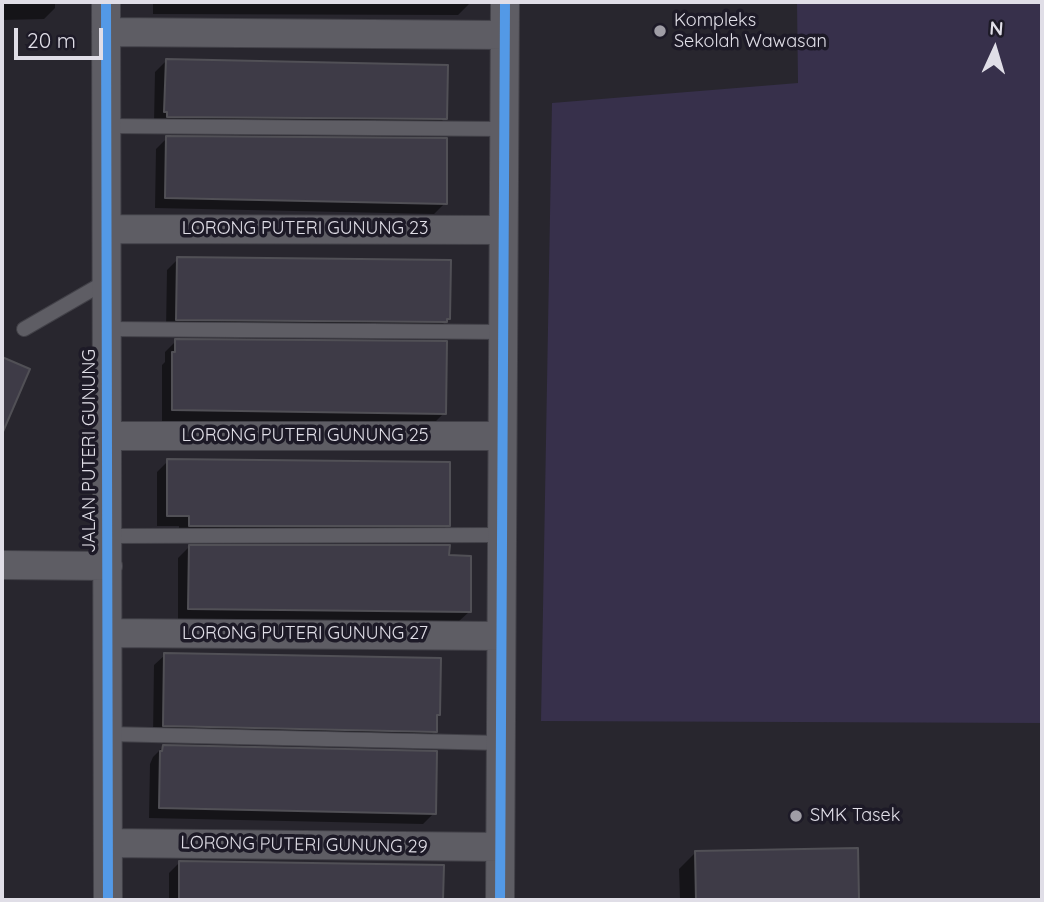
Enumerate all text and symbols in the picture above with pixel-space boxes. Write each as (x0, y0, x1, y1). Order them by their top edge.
place label: Kompleks Sekolah Wawasan (674, 10, 827, 52)
scale bar (18, 14, 107, 58)
north arrow (960, 14, 1030, 84)
text: N (989, 16, 1004, 41)
marker: Kompleks Sekolah Wawasan (652, 23, 668, 39)
text: 20 m (27, 27, 76, 53)
street label: LORONG PUTERI GUNUNG 23 (182, 218, 428, 240)
street label: JALAN PUTERI GUNUNG (79, 349, 101, 553)
street label: LORONG PUTERI GUNUNG 25 (181, 425, 429, 447)
street label: LORONG PUTERI GUNUNG 27 (182, 623, 428, 645)
place label: SMK Tasek (810, 805, 900, 827)
marker: SMK Tasek (788, 808, 804, 824)
street label: LORONG PUTERI GUNUNG 29 (180, 832, 428, 858)

